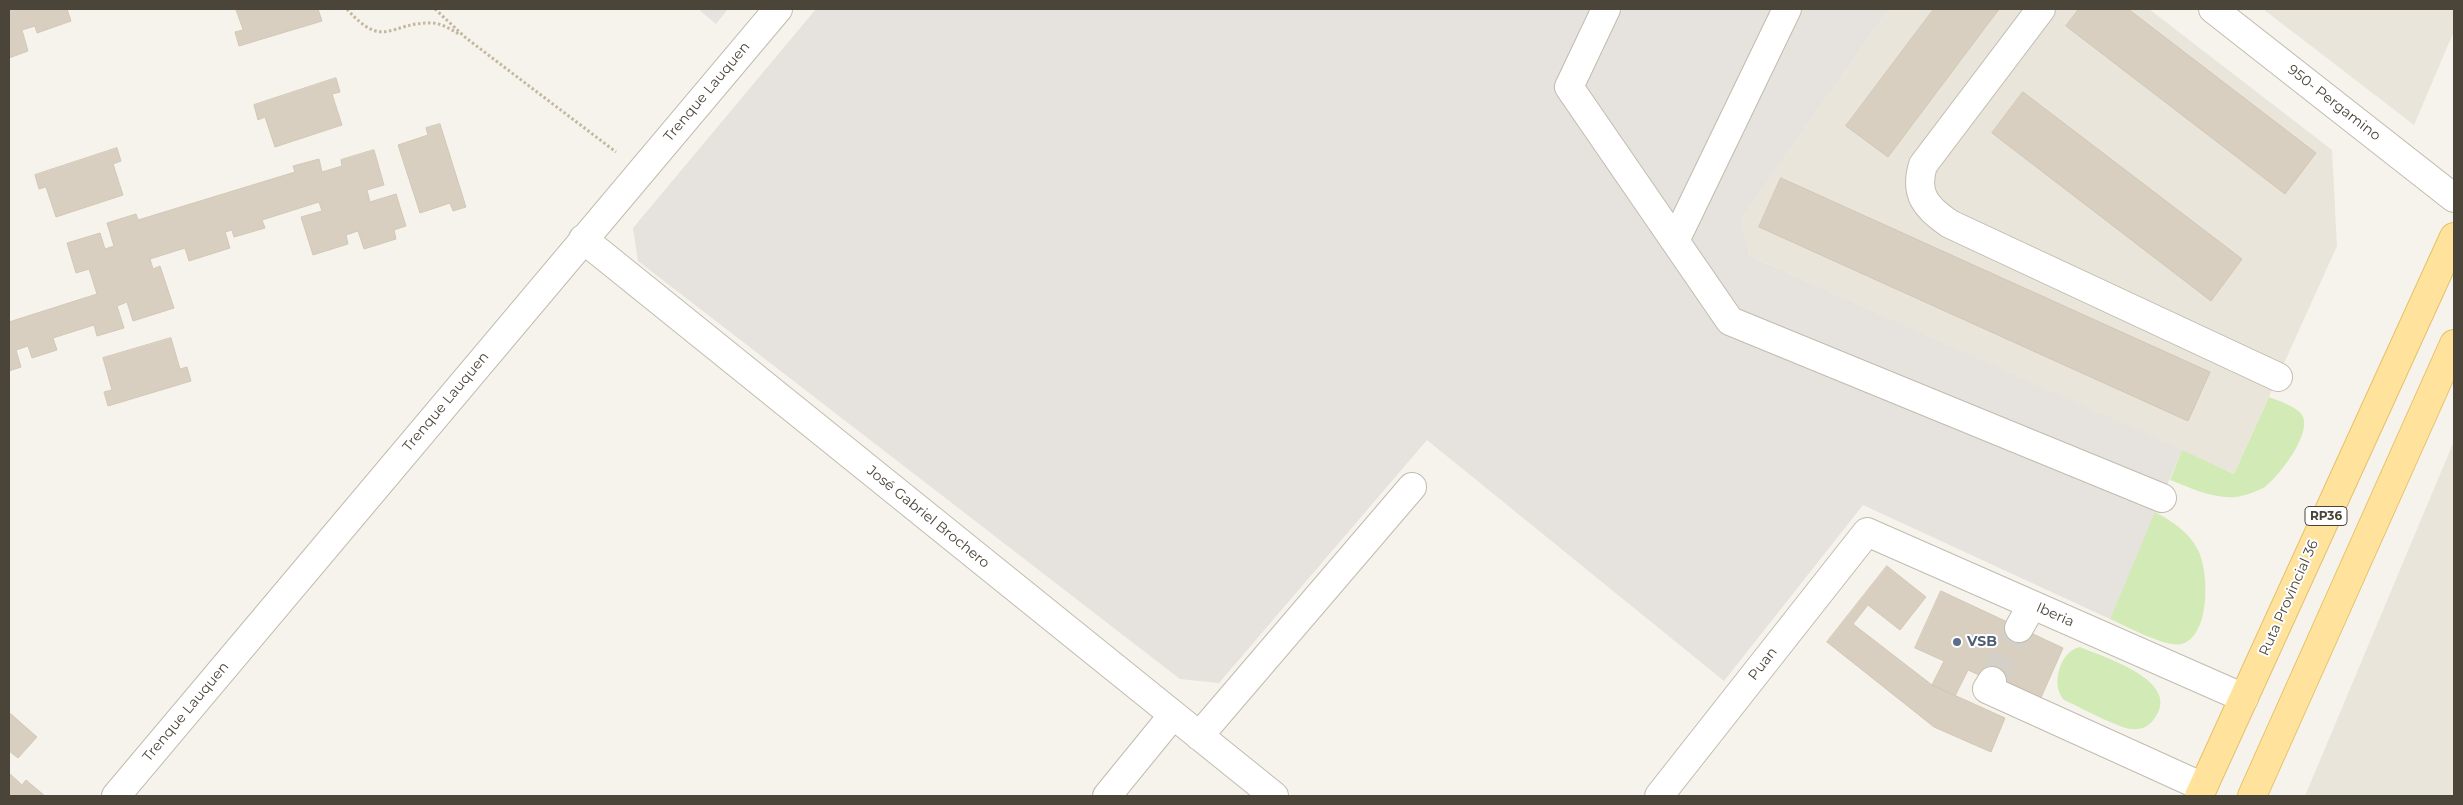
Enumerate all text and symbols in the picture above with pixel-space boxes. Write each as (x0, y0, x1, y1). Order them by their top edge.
street label: Trenque Lauquen (660, 39, 754, 145)
street label: 950- Pergamino (2284, 61, 2384, 145)
street label: Trenque Lauquen (399, 349, 493, 455)
street label: José Gabriel Brochero (863, 462, 993, 572)
road number: RP36 (2305, 506, 2347, 526)
street label: Ruta Provincial 36 (2256, 537, 2322, 659)
street label: Iberia (2033, 599, 2077, 631)
place label: VSB (1967, 634, 1997, 650)
marker: VSB (1951, 636, 1963, 648)
street label: Puan (1745, 644, 1781, 684)
street label: Trenque Lauquen (139, 659, 233, 765)

